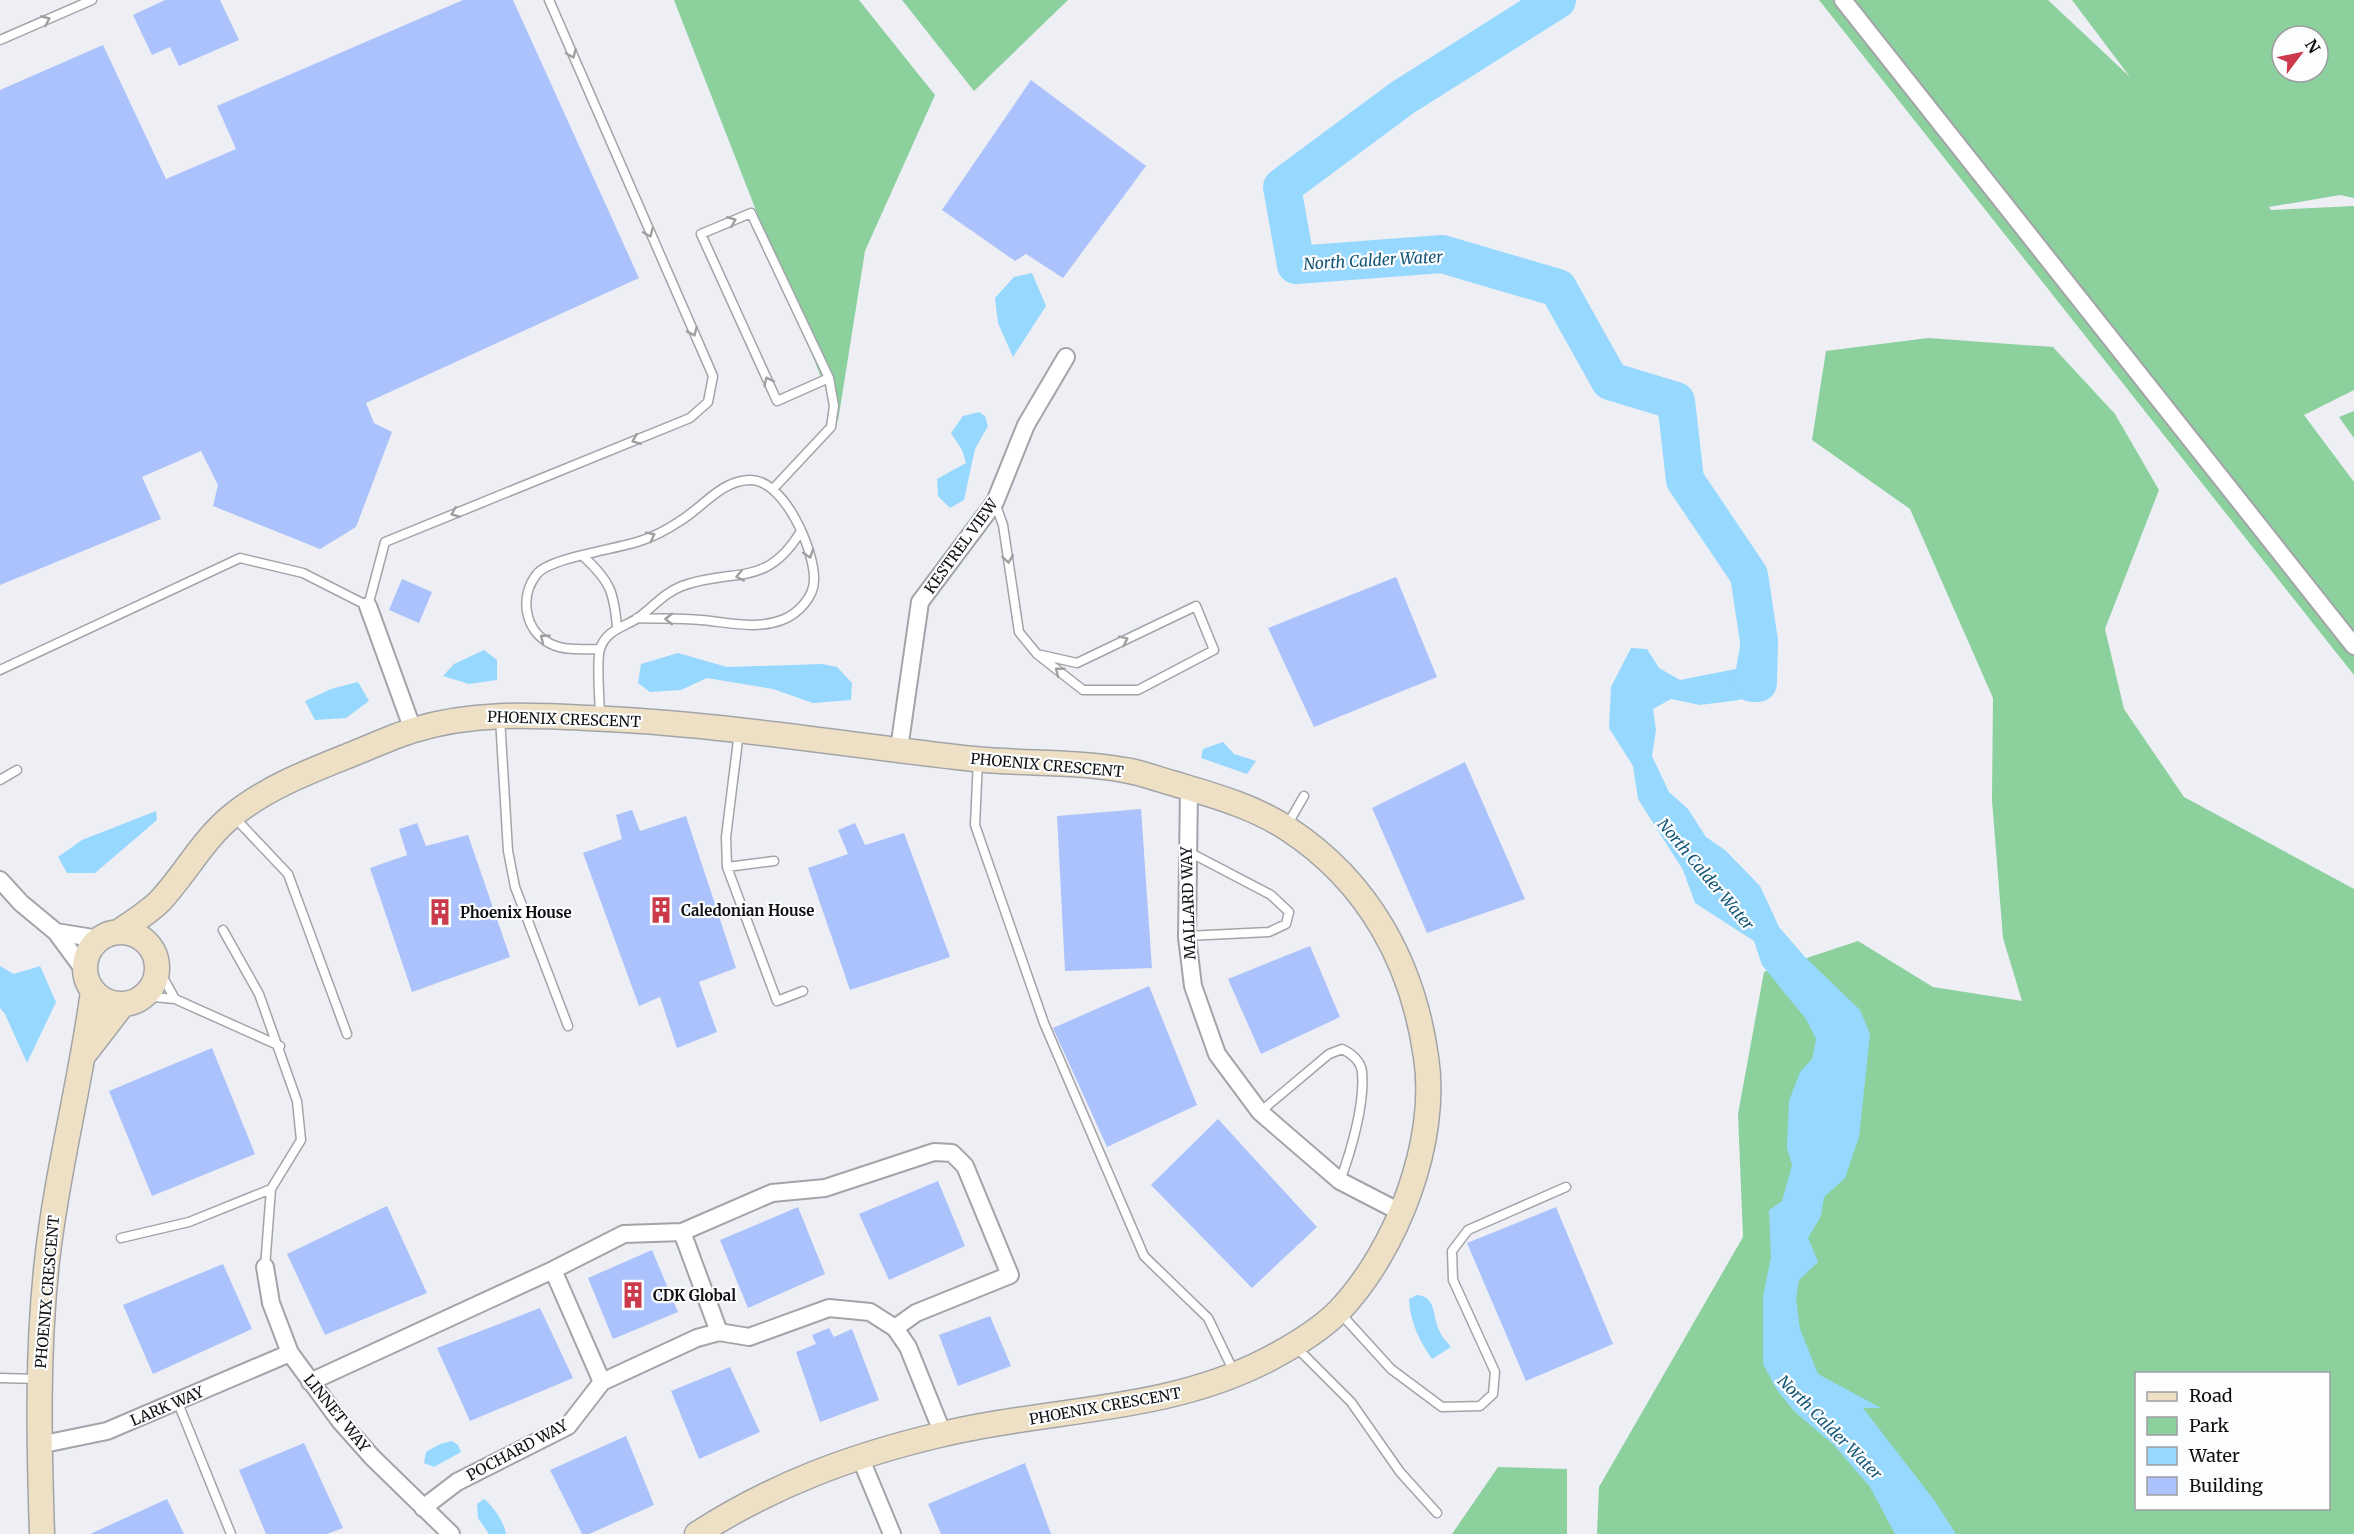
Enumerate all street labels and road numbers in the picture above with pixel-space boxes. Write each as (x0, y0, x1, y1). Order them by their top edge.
street label: KESTREL VIEW (920, 494, 1002, 597)
street label: PHOENIX CRESCENT (487, 707, 642, 731)
street label: PHOENIX CRESCENT (970, 749, 1125, 781)
street label: MALLARD WAY (1177, 846, 1199, 960)
street label: PHOENIX CRESCENT (31, 1214, 63, 1369)
street label: LINNET WAY (300, 1370, 374, 1456)
street label: LARK WAY (127, 1382, 207, 1430)
street label: PHOENIX CRESCENT (1028, 1383, 1183, 1429)
street label: POCHARD WAY (463, 1415, 571, 1485)

